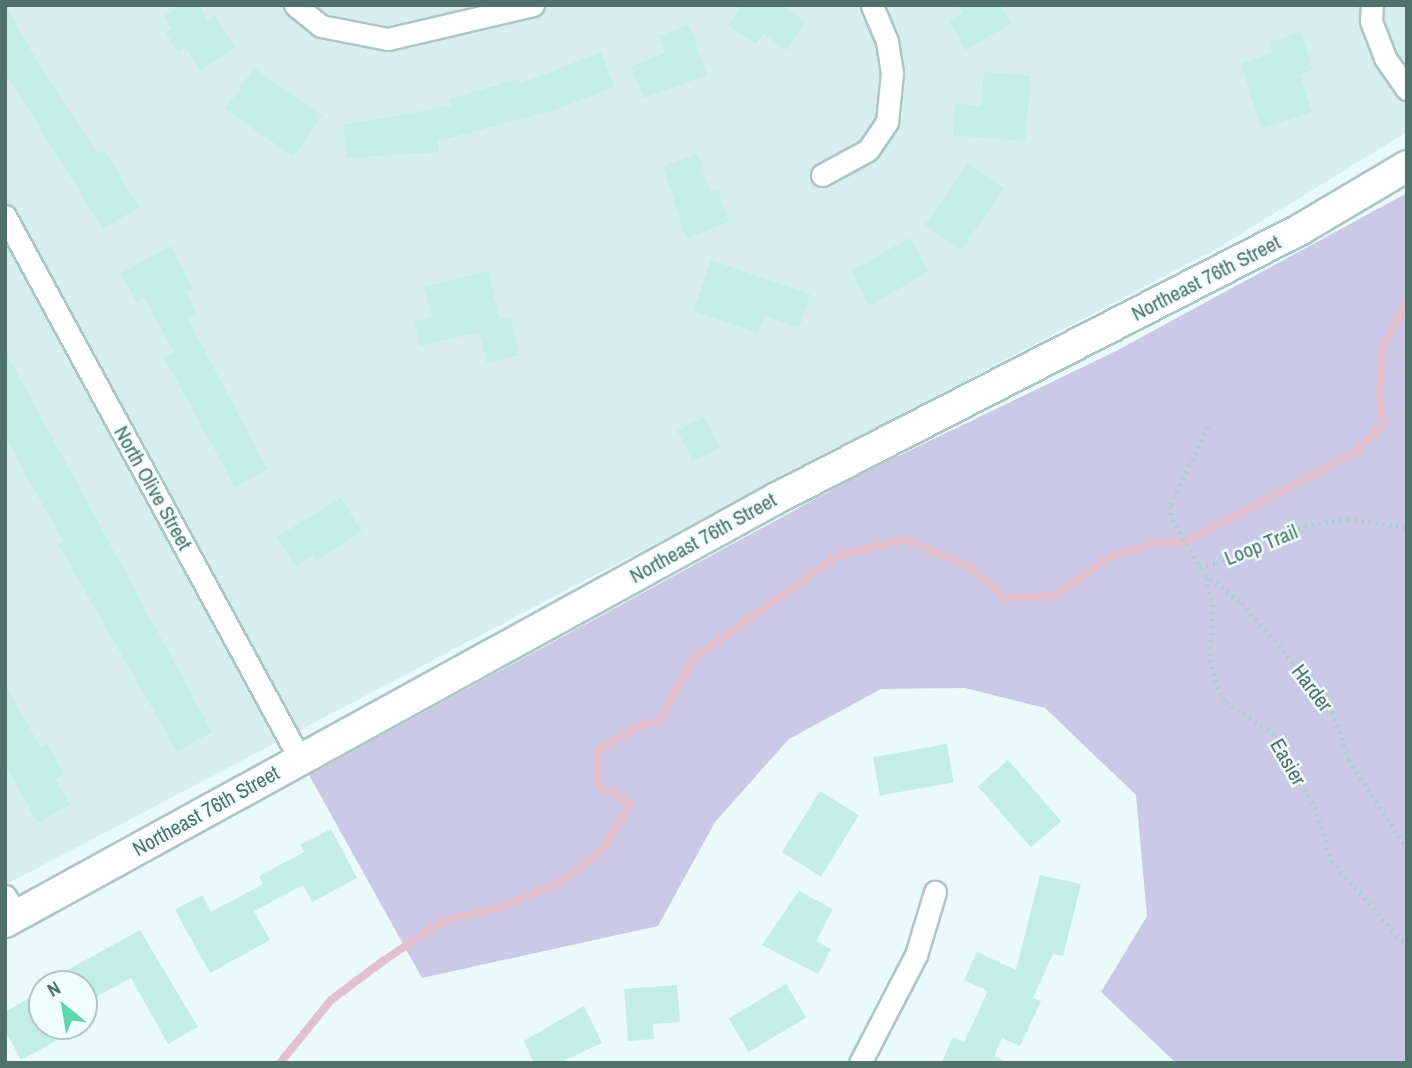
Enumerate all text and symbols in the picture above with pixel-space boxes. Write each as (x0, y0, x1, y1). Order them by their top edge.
street label: Northeast 76th Street (1127, 230, 1285, 326)
street label: North Olive Street (109, 422, 197, 554)
street label: Northeast 76th Street (625, 487, 781, 589)
street label: Loop Trail (1221, 519, 1301, 571)
street label: Harder (1286, 659, 1338, 717)
street label: Easier (1265, 734, 1311, 790)
street label: Northeast 76th Street (128, 760, 284, 862)
north arrow (28, 970, 98, 1040)
text: N (42, 974, 65, 1003)

